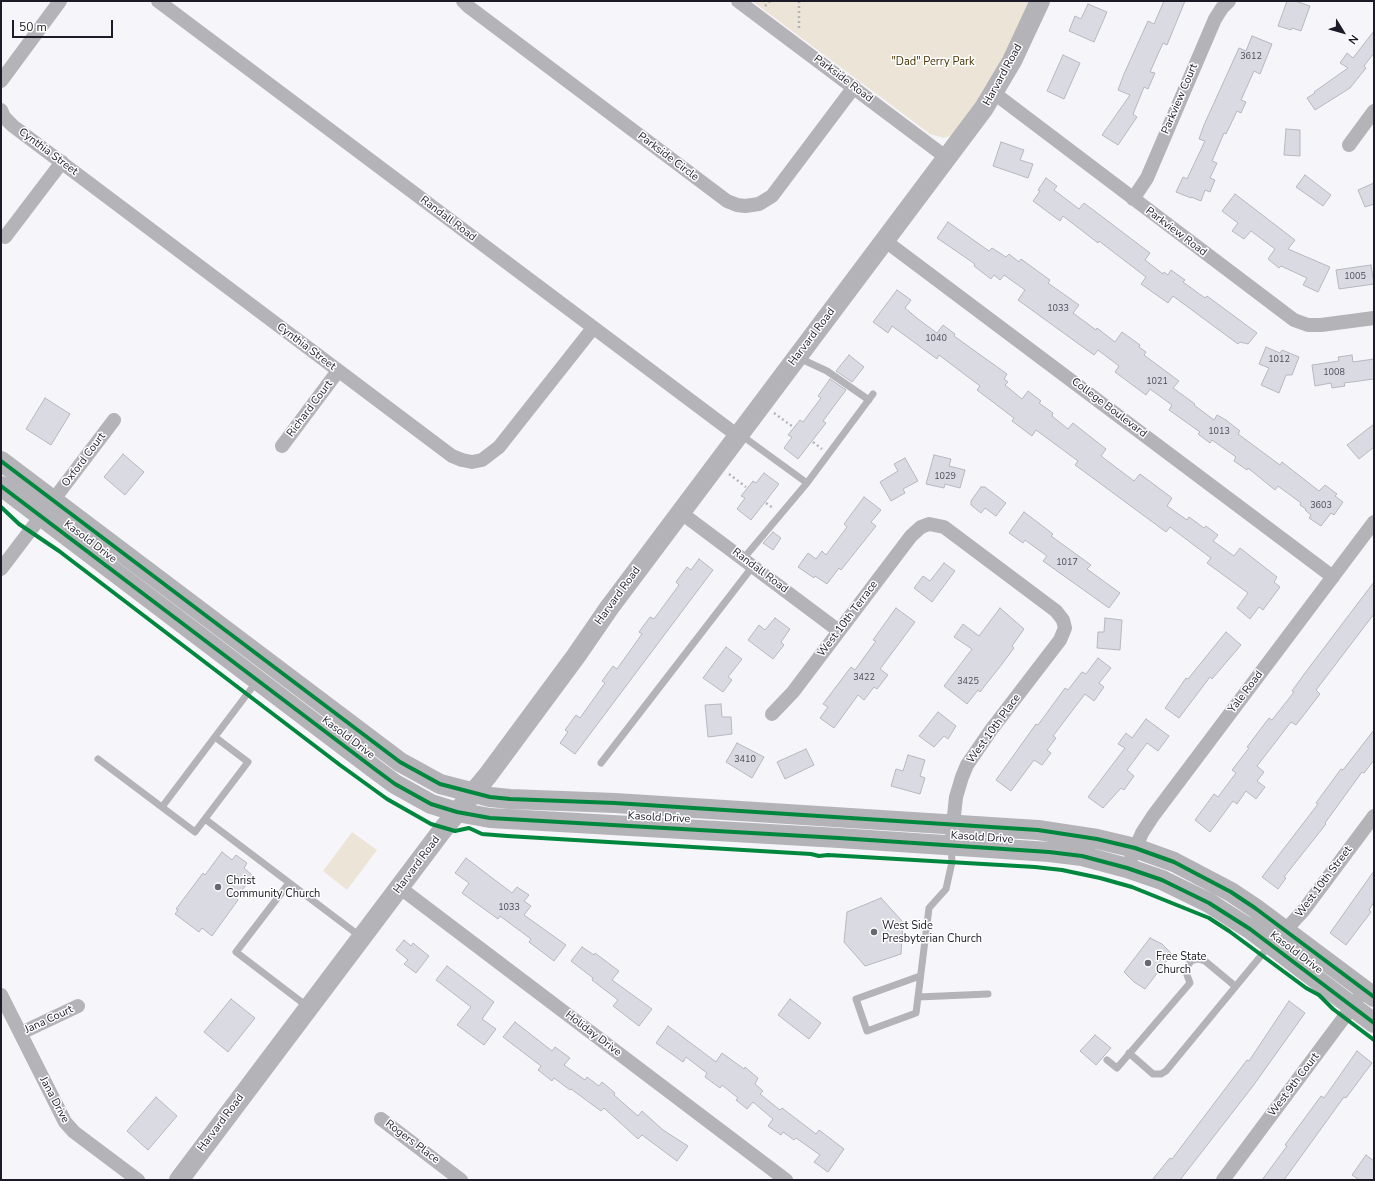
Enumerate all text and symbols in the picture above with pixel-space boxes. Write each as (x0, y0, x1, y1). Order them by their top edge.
scale bar (14, 12, 115, 38)
north arrow (1323, 12, 1363, 52)
text: 50 m (19, 19, 47, 35)
text: N (1345, 32, 1361, 47)
street label: Harvard Road (981, 42, 1025, 108)
house number: 3612 (1240, 52, 1262, 62)
street label: Parkside Road (811, 53, 875, 105)
park label: "Dad" Perry Park (891, 55, 975, 69)
street label: Parkview Court (1159, 62, 1201, 136)
street label: Cynthia Street (16, 126, 80, 178)
street label: Parkside Circle (635, 130, 701, 184)
street label: Randall Road (417, 194, 479, 244)
street label: Parkview Road (1143, 205, 1209, 259)
house number: 1005 (1344, 272, 1366, 282)
house number: 1033 (1047, 304, 1069, 314)
street label: Harvard Road (786, 306, 838, 368)
street label: Cynthia Street (274, 321, 338, 373)
house number: 1040 (925, 334, 947, 344)
house number: 1012 (1268, 355, 1290, 365)
house number: 1008 (1323, 368, 1345, 378)
street label: College Boulevard (1069, 375, 1149, 441)
house number: 1021 (1146, 377, 1168, 387)
street label: Richard Court (284, 378, 336, 440)
house number: 1013 (1208, 427, 1230, 437)
street label: Oxford Court (59, 430, 109, 490)
house number: 1029 (934, 472, 956, 482)
house number: 3603 (1310, 501, 1332, 511)
street label: Kasold Drive (61, 518, 119, 566)
street label: Randall Road (729, 546, 791, 596)
house number: 1017 (1056, 558, 1078, 568)
street label: Harvard Road (593, 564, 643, 628)
street label: West 10th Terrace (815, 579, 881, 659)
street label: Yale Road (1226, 668, 1266, 716)
house number: 3422 (853, 673, 875, 683)
house number: 3425 (957, 677, 979, 687)
street label: West 10th Place (964, 692, 1024, 766)
street label: Kasold Drive (319, 714, 377, 762)
house number: 3410 (734, 755, 756, 765)
street label: Kasold Drive (627, 810, 691, 826)
street label: Kasold Drive (950, 829, 1014, 847)
street label: Harvard Road (391, 834, 443, 896)
street label: West 10th Street (1293, 844, 1355, 920)
place label: Christ Community Church (226, 874, 320, 900)
marker: Christ Community Church (213, 882, 223, 892)
house number: 1033 (498, 903, 520, 913)
place label: West Side Presbyterian Church (882, 919, 982, 945)
marker: West Side Presbyterian Church (869, 927, 879, 937)
street label: Kasold Drive (1267, 929, 1325, 977)
place label: Free State Church (1156, 950, 1206, 976)
marker: Free State Church (1143, 958, 1153, 968)
street label: Jana Court (23, 1003, 75, 1037)
street label: Holiday Drive (562, 1009, 624, 1059)
street label: West 9th Court (1266, 1051, 1322, 1119)
street label: Jana Drive (36, 1075, 72, 1125)
street label: Harvard Road (195, 1092, 247, 1154)
street label: Rogers Place (382, 1117, 442, 1167)

